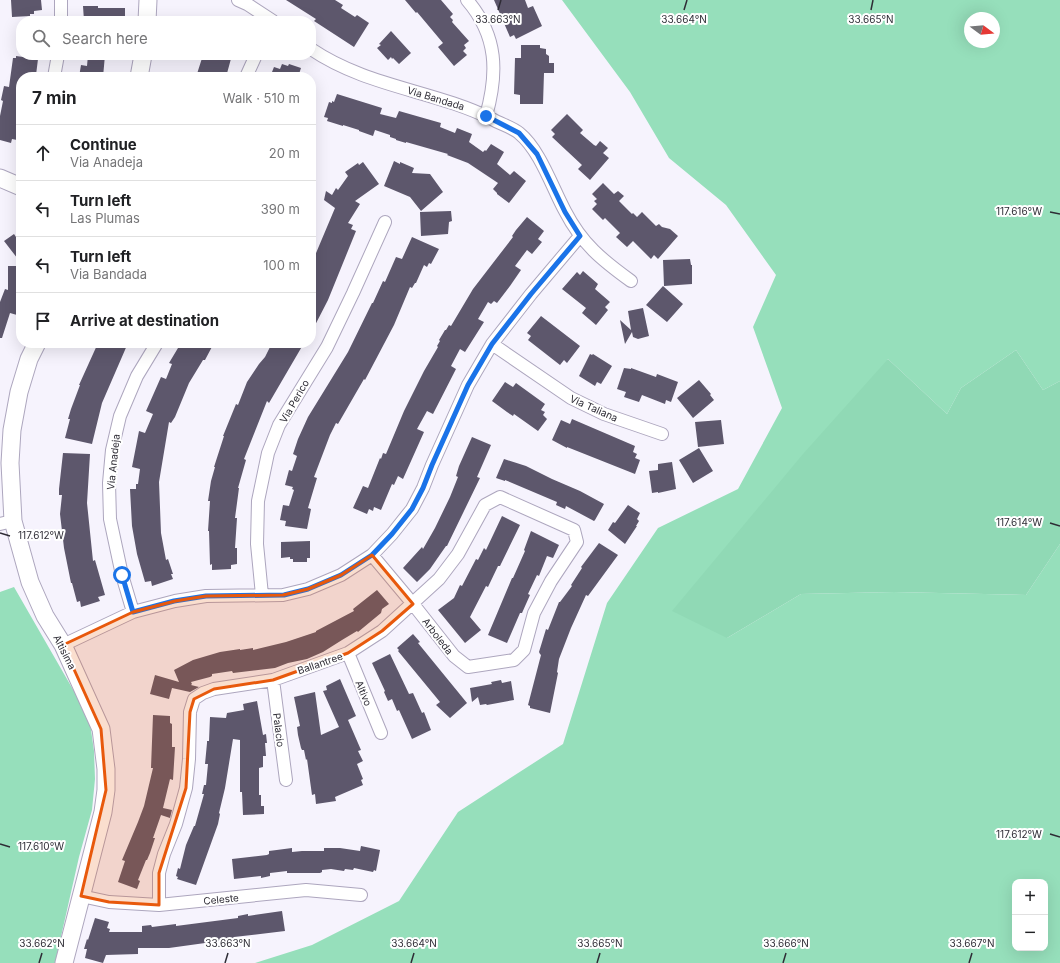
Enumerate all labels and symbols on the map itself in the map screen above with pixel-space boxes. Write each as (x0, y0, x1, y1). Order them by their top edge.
north arrow (964, 12, 1000, 48)
text: 33.663°N (475, 13, 521, 25)
text: 33.664°N (661, 13, 707, 25)
text: 33.665°N (848, 13, 894, 25)
street label: Via Bandada (406, 84, 466, 112)
route end (477, 107, 495, 125)
text: 117.616°W (996, 205, 1042, 217)
street label: Via Perico (277, 377, 311, 425)
street label: Via Taliana (568, 392, 620, 424)
street label: Via Anadeja (104, 433, 122, 491)
text: 117.614°W (996, 516, 1042, 528)
text: 117.612°W (18, 529, 64, 541)
route start (113, 566, 131, 584)
street label: Arboleda (420, 615, 456, 657)
street label: Altisima (51, 633, 79, 671)
street label: Ballantree (296, 650, 344, 676)
street label: Altivo (353, 678, 375, 708)
street label: Palacio (271, 712, 287, 748)
text: 117.612°W (996, 828, 1042, 840)
text: 117.610°W (18, 840, 64, 852)
street label: Celeste (203, 891, 240, 907)
text: 33.662°N (19, 937, 65, 949)
text: 33.663°N (205, 937, 251, 949)
text: 33.664°N (391, 937, 437, 949)
text: 33.665°N (577, 937, 623, 949)
text: 33.666°N (763, 937, 809, 949)
text: 33.667°N (950, 937, 994, 949)

